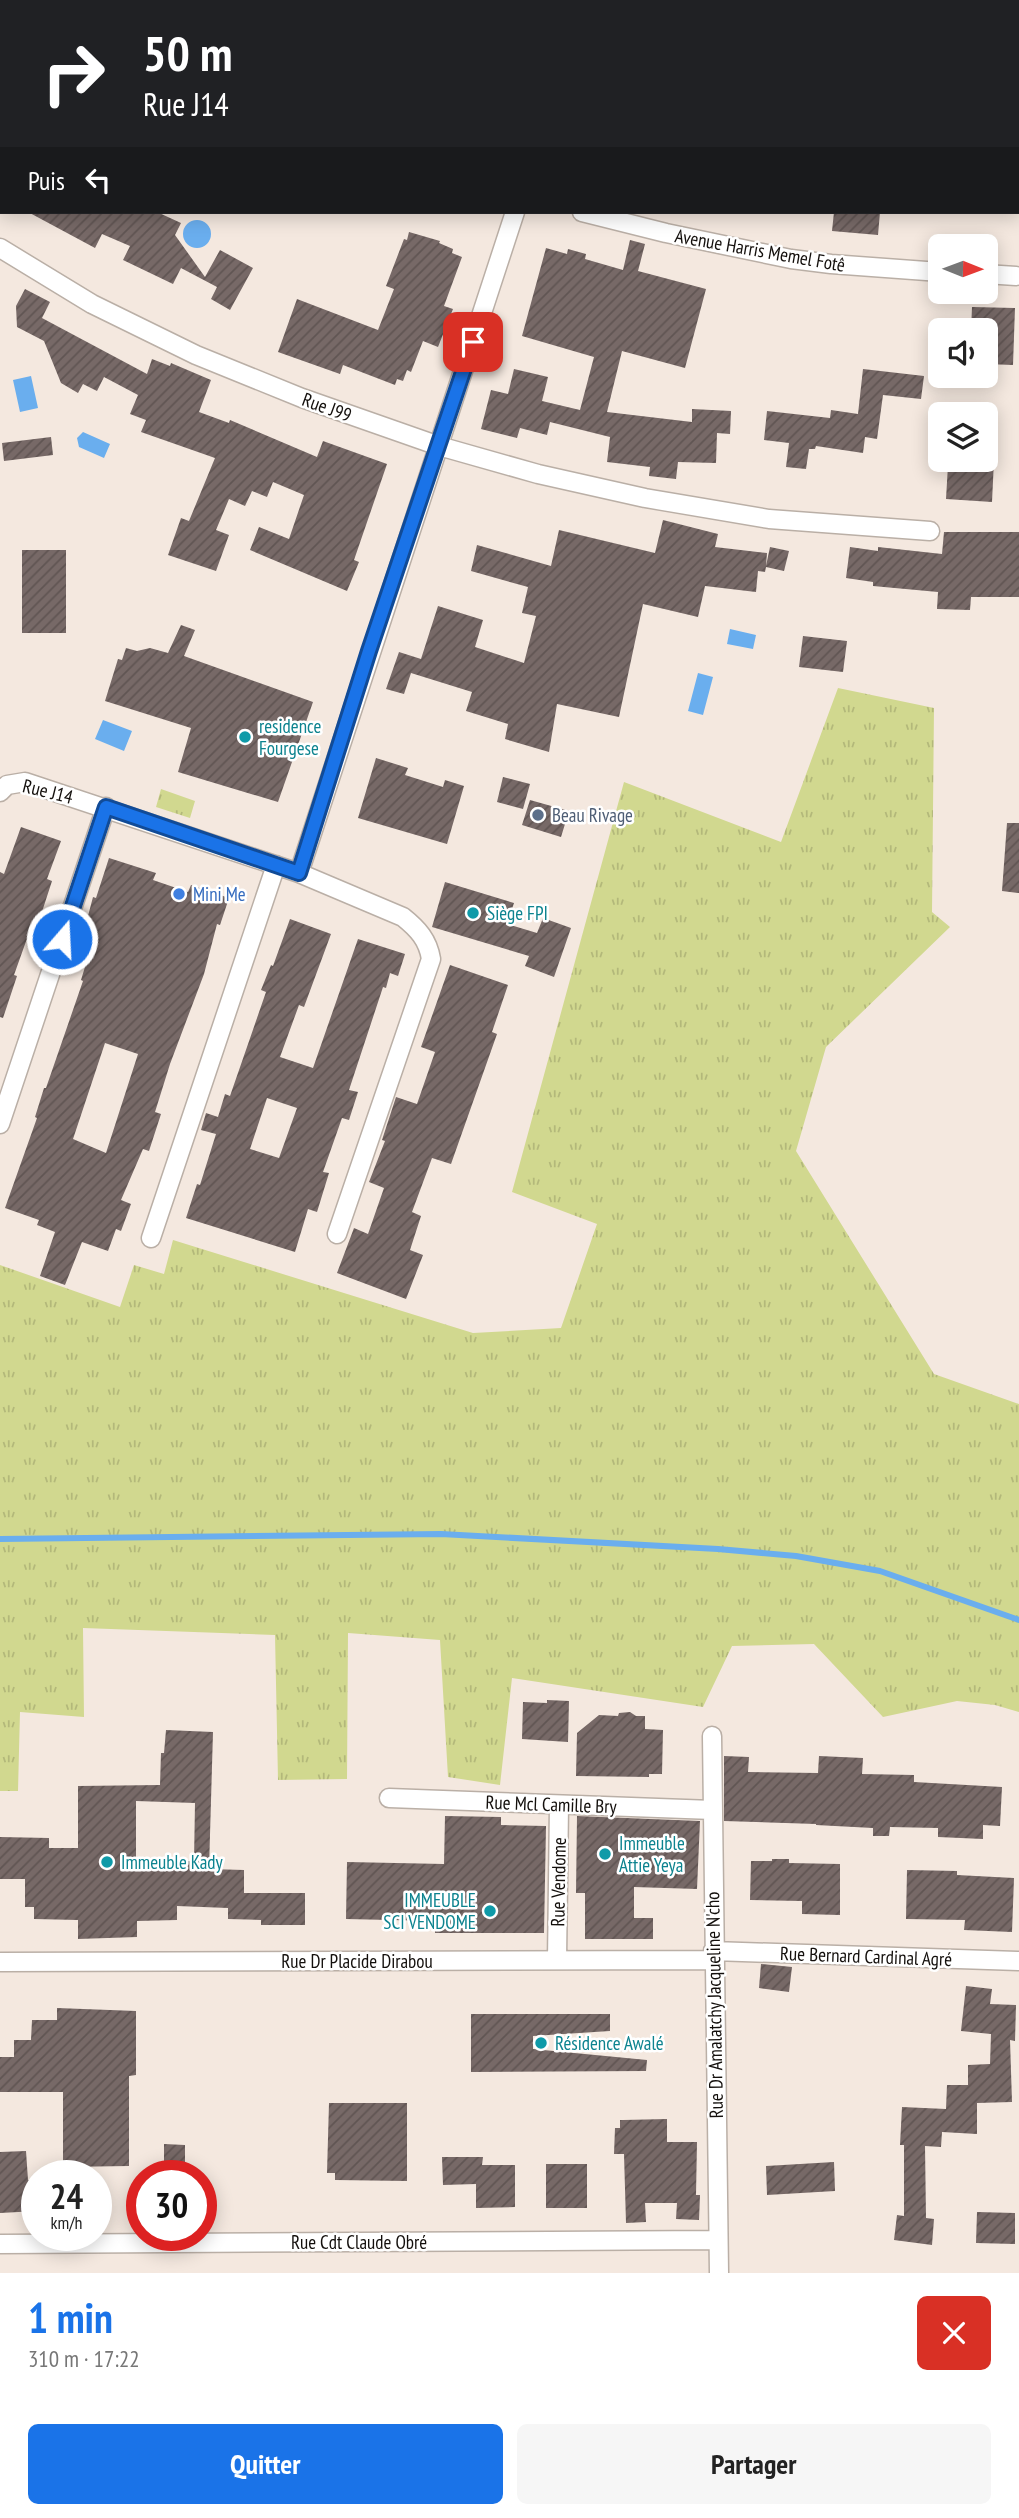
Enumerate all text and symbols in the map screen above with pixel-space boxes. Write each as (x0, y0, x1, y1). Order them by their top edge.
text: 50 m (143, 21, 232, 85)
icon: right (28, 28, 119, 119)
text: Rue J14 (143, 83, 229, 125)
icon: left (79, 161, 117, 199)
text: Puis (28, 164, 65, 197)
street label: Avenue Harris Memel Fotê (673, 223, 847, 277)
north arrow (928, 234, 998, 304)
map controls (928, 234, 998, 472)
pin (443, 312, 503, 372)
button: sound (928, 318, 998, 388)
icon: arrive (454, 323, 492, 361)
street label: Rue J99 (299, 387, 355, 427)
button: layers (928, 402, 998, 472)
place label: residence Fourgese (259, 714, 321, 760)
marker: residence Fourgese (237, 729, 253, 745)
street label: Rue J14 (20, 773, 76, 809)
place label: Beau Rivage (552, 803, 633, 827)
marker: Beau Rivage (530, 807, 546, 823)
place label: Mini Me (193, 882, 246, 906)
marker: Mini Me (171, 886, 187, 902)
place label: Siège FPI (487, 901, 548, 925)
position arrow (25, 902, 99, 976)
marker: Siège FPI (465, 905, 481, 921)
street label: Rue Mcl Camille Bry (485, 1790, 618, 1818)
place label: Immeuble Attie Yeya (619, 1831, 685, 1877)
street label: Rue Vendome (545, 1837, 571, 1927)
marker: Immeuble Attie Yeya (597, 1846, 613, 1862)
place label: Immeuble Kady (121, 1850, 224, 1874)
marker: Immeuble Kady (99, 1854, 115, 1870)
place label: IMMEUBLE SCI VENDOME (383, 1888, 476, 1934)
street label: Rue Dr Amalatchy Jacqueline N'cho (700, 1891, 728, 2119)
marker: IMMEUBLE SCI VENDOME (482, 1903, 498, 1919)
street label: Rue Bernard Cardinal Agré (780, 1941, 953, 1971)
street label: Rue Dr Placide Dirabou (281, 1949, 433, 1973)
place label: Résidence Awalé (555, 2031, 664, 2055)
marker: Résidence Awalé (533, 2035, 549, 2051)
speed limit sign: 30 (126, 2160, 217, 2251)
text: 24 (50, 2173, 83, 2219)
text: km/h (51, 2211, 82, 2234)
street label: Rue Cdt Claude Obré (291, 2230, 427, 2254)
text: 1 min (28, 2290, 113, 2345)
button: close (917, 2296, 991, 2370)
text: 310 m · 17:22 (28, 2344, 140, 2373)
button: Quitter (28, 2424, 503, 2504)
button: Partager (517, 2424, 991, 2504)

